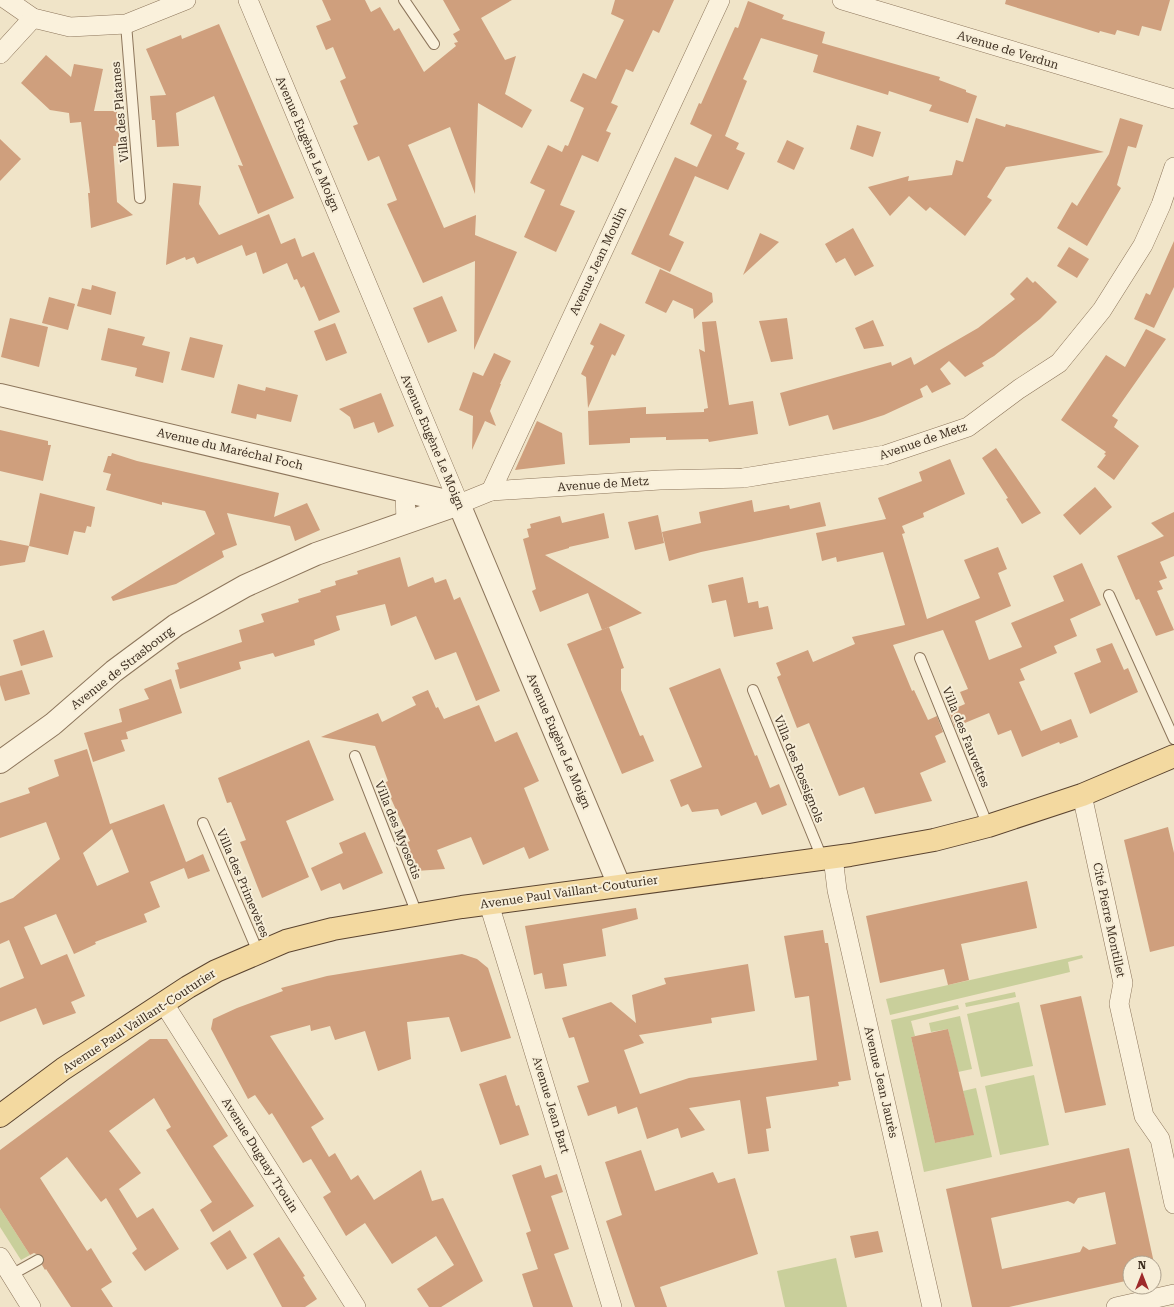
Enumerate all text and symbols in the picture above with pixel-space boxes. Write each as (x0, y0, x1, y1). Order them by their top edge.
street label: Avenue de Verdun (956, 28, 1061, 72)
street label: Villa des Platanes (109, 61, 131, 163)
street label: Avenue Eugène Le Moign (273, 74, 343, 214)
street label: Avenue Jean Moulin (567, 204, 629, 317)
street label: Avenue Eugène Le Moign (398, 372, 468, 512)
street label: Avenue de Metz (877, 419, 969, 463)
street label: Avenue du Maréchal Foch (155, 425, 305, 473)
street label: Avenue de Metz (557, 474, 649, 494)
street label: Avenue de Strasbourg (68, 623, 176, 712)
street label: Avenue Eugène Le Moign (524, 671, 594, 811)
street label: Villa des Fauvettes (939, 685, 993, 790)
street label: Villa des Rossignols (771, 713, 827, 825)
street label: Villa des Myosotis (372, 779, 424, 882)
street label: Villa des Primevères (214, 827, 272, 940)
street label: Cité Pierre Montillet (1090, 861, 1128, 979)
street label: Avenue Paul Vaillant-Couturier (479, 873, 659, 911)
street label: Avenue Paul Vaillant-Couturier (60, 966, 218, 1076)
street label: Avenue Jean Jaurès (861, 1025, 901, 1139)
street label: Avenue Jean Bart (530, 1055, 573, 1156)
street label: Avenue Duguay Trouin (219, 1095, 301, 1215)
north arrow (1122, 1255, 1162, 1295)
text: N (1138, 1259, 1147, 1272)

